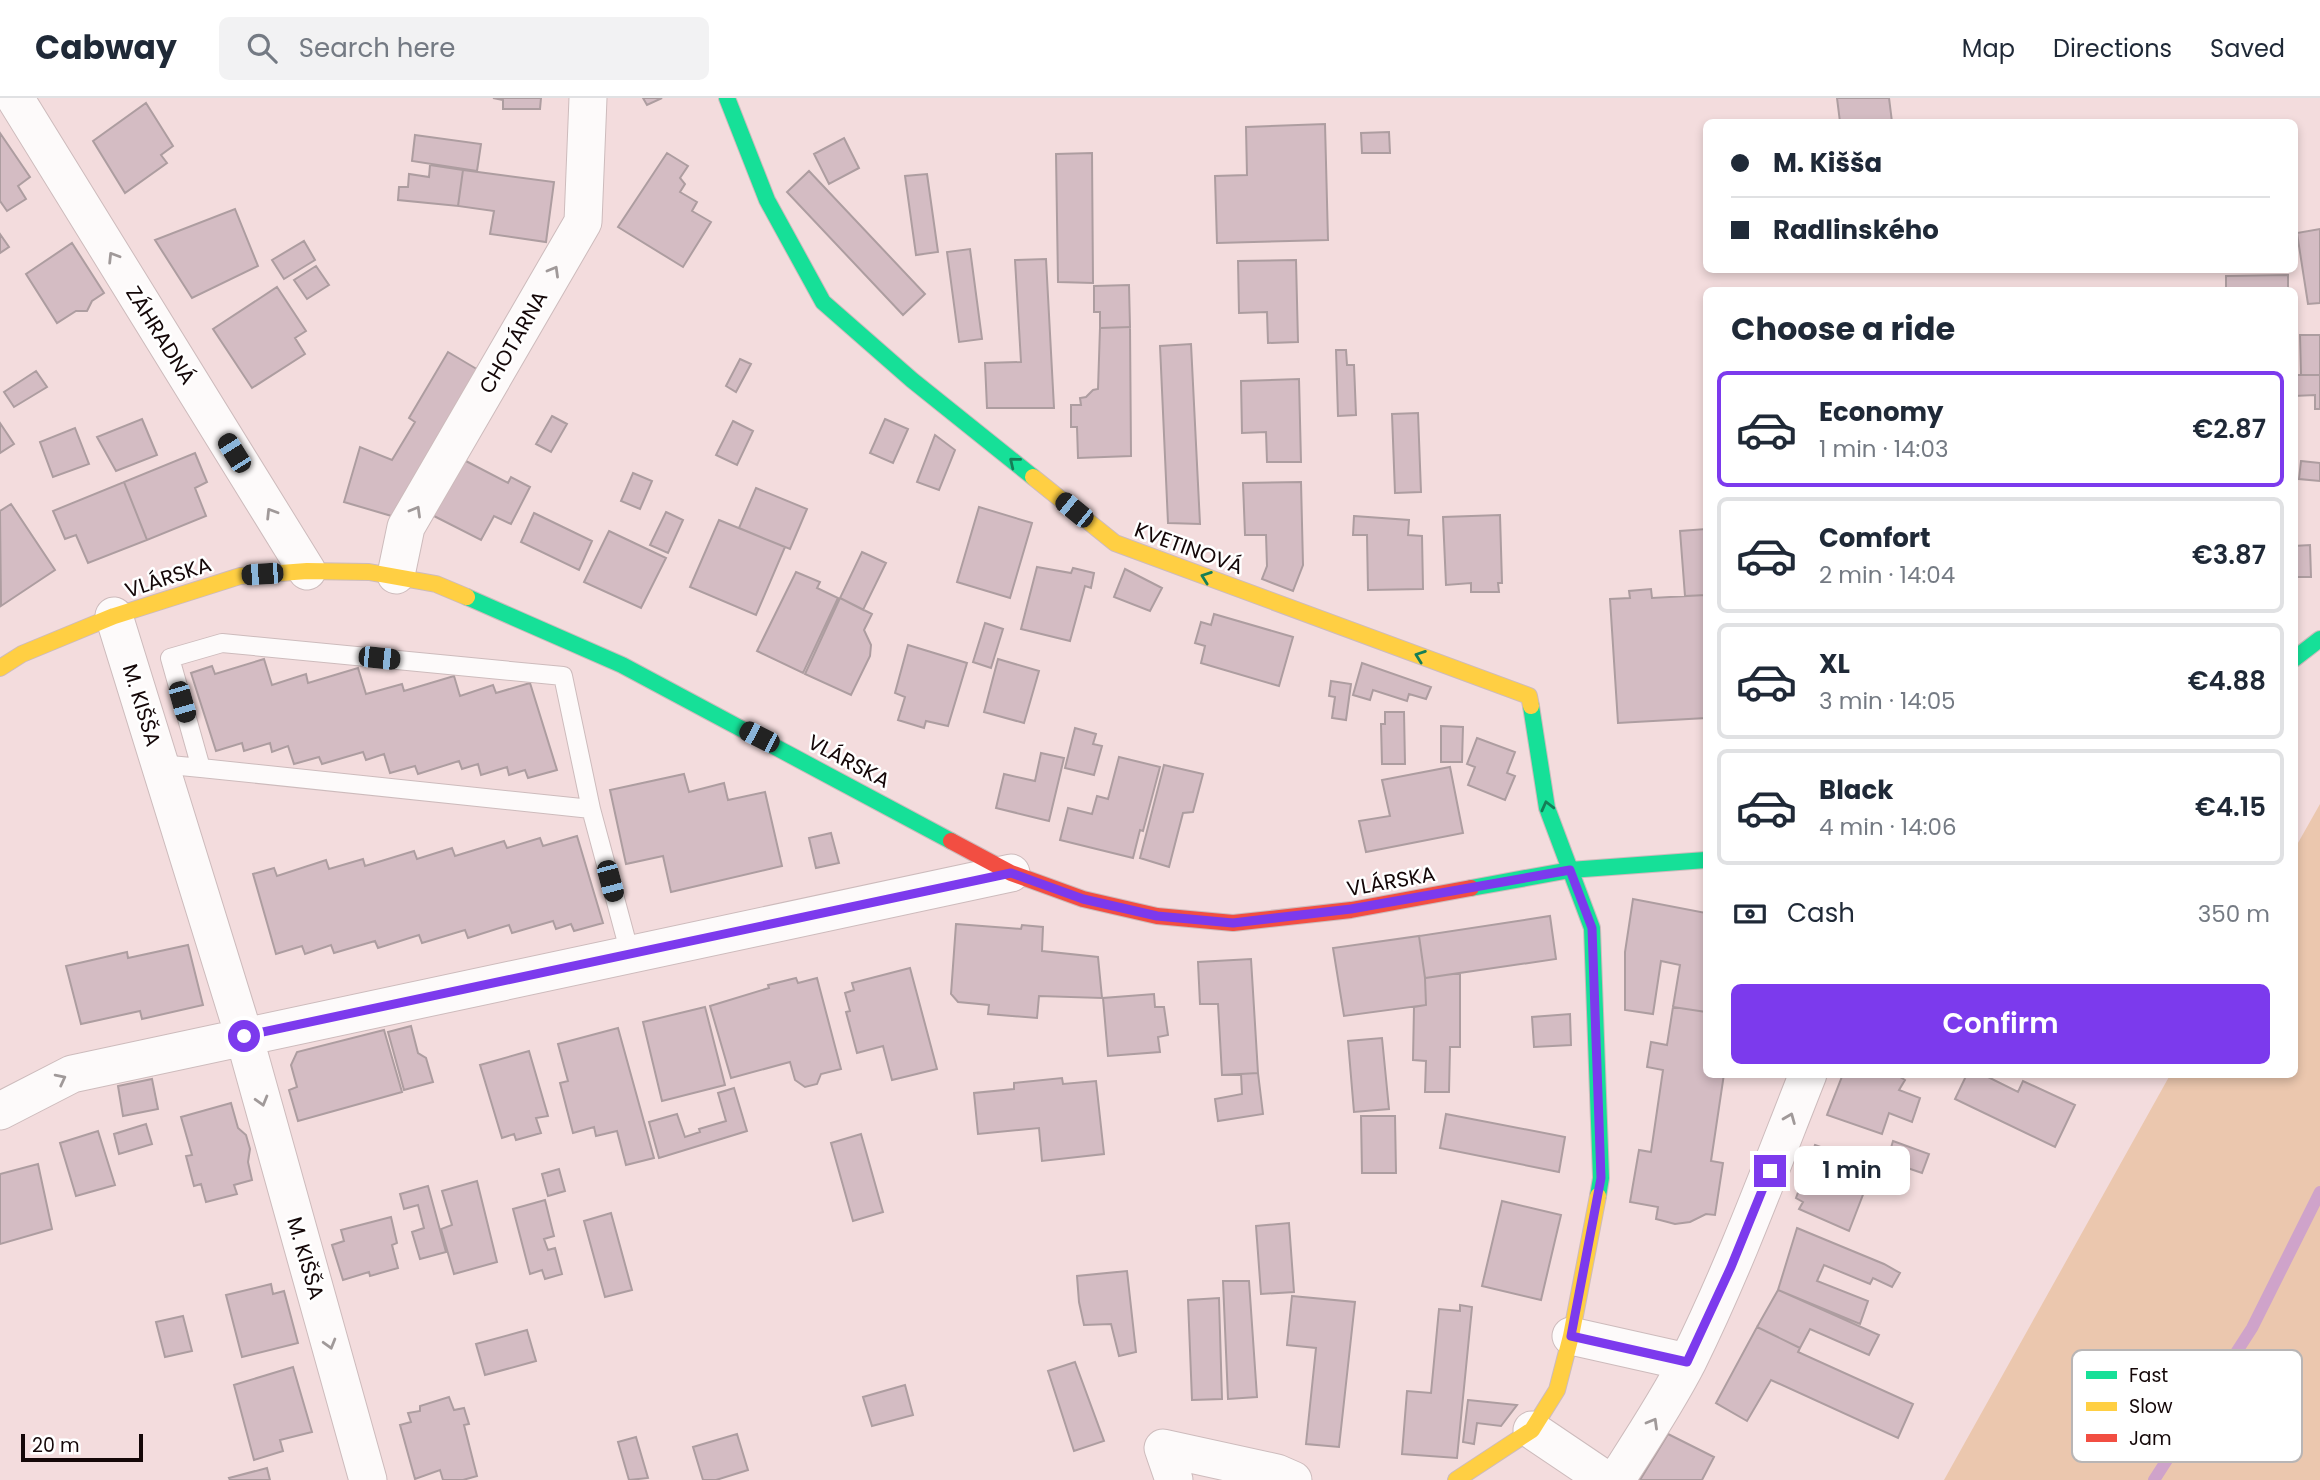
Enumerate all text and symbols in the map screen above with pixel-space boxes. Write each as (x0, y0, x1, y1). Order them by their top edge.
search box (219, 17, 709, 80)
text: Cabway (35, 24, 177, 71)
icon: search (243, 29, 281, 67)
text: Search here (299, 30, 455, 66)
text: Map (1962, 32, 2015, 65)
text: Directions (2053, 32, 2172, 65)
text: Saved (2210, 32, 2285, 65)
text: M. Kišša (1773, 145, 1882, 181)
text: Radlinského (1773, 212, 1939, 248)
one-way arrow (109, 252, 122, 265)
one-way arrow (546, 266, 559, 279)
street label: ZÁHRADNÁ (119, 280, 203, 390)
street label: CHOTÁRNA (472, 285, 554, 399)
text: Choose a ride (1731, 306, 1955, 351)
text: Economy (1819, 394, 1943, 430)
icon: car (1735, 398, 1798, 461)
text: €2.87 (2193, 411, 2266, 447)
car (214, 430, 255, 476)
text: 1 min · 14:03 (1819, 433, 1948, 465)
one-way arrow (1009, 457, 1021, 470)
car (1052, 489, 1097, 531)
one-way arrow (408, 505, 421, 518)
one-way arrow (266, 508, 279, 521)
street label: KVETINOVÁ (1131, 515, 1247, 581)
text: Comfort (1819, 520, 1931, 556)
icon: car (1735, 524, 1798, 587)
text: €3.87 (2192, 537, 2266, 573)
street label: VLÁRSKA (121, 549, 215, 605)
text: 2 min · 14:04 (1819, 559, 1955, 591)
car (241, 562, 284, 586)
one-way arrow (1201, 571, 1213, 585)
car (358, 645, 401, 671)
text: XL (1819, 646, 1850, 682)
one-way arrow (1414, 650, 1426, 664)
icon: car (1735, 650, 1798, 713)
street label: M. KIŠŠA (116, 660, 168, 750)
text: €4.88 (2188, 663, 2266, 699)
car (167, 679, 198, 725)
text: 3 min · 14:05 (1819, 685, 1956, 717)
car (736, 718, 783, 756)
street label: VLÁRSKA (803, 727, 895, 795)
text: Black (1819, 772, 1893, 808)
icon: car (1735, 776, 1798, 839)
text: €4.15 (2195, 789, 2266, 825)
one-way arrow (1541, 800, 1555, 812)
text: 4 min · 14:06 (1819, 811, 1957, 843)
car (595, 858, 626, 904)
street label: VLÁRSKA (1345, 859, 1437, 903)
icon: cash (1731, 895, 1769, 933)
text: Cash (1787, 895, 1855, 931)
text: 350 m (2198, 898, 2270, 930)
button: Confirm (1731, 984, 2270, 1064)
route start (228, 1020, 260, 1052)
one-way arrow (54, 1074, 66, 1088)
one-way arrow (254, 1095, 269, 1107)
one-way arrow (1782, 1113, 1796, 1125)
callout: 1 min (1795, 1146, 1910, 1196)
text: 1 min (1822, 1154, 1882, 1186)
route end (1754, 1155, 1786, 1187)
street label: M. KIŠŠA (280, 1213, 332, 1303)
one-way arrow (322, 1338, 336, 1350)
legend (2072, 1350, 2302, 1462)
text: Fast (2129, 1362, 2168, 1389)
text: Slow (2129, 1393, 2173, 1420)
one-way arrow (1645, 1417, 1658, 1430)
text: Jam (2129, 1425, 2171, 1452)
scale bar (21, 1431, 144, 1463)
text: 20 m (32, 1432, 80, 1459)

